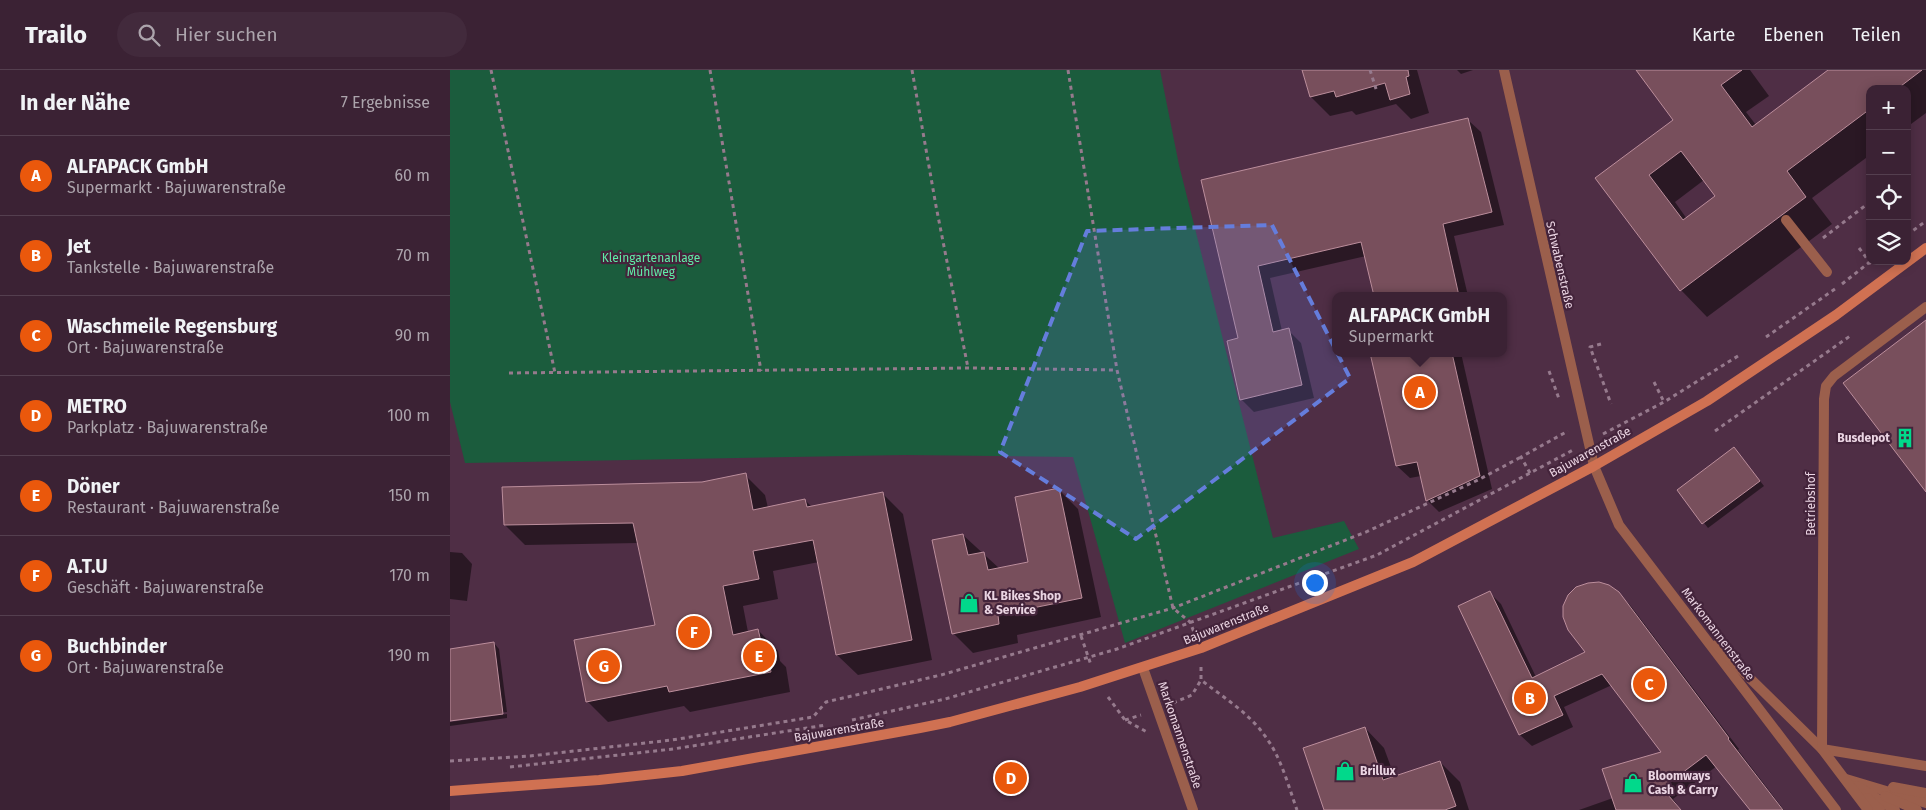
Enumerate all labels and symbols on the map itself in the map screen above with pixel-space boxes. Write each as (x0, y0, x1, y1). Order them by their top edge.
street label: Schwabenstraße (1543, 220, 1577, 310)
park label: Kleingartenanlage Mühlweg (602, 251, 700, 279)
pin: A (1404, 373, 1436, 411)
street label: Bajuwarenstraße (1547, 424, 1633, 480)
building icon: Busdepot (1894, 427, 1916, 449)
place label: Busdepot (1837, 431, 1890, 445)
street label: Betriebshof (1804, 471, 1818, 536)
your location (1302, 570, 1328, 596)
street label: Markomannenstraße (1679, 585, 1757, 683)
place label: KL Bikes Shop & Service (984, 589, 1061, 617)
shop icon: KL Bikes Shop & Service (958, 592, 980, 614)
street label: Bajuwarenstraße (1181, 600, 1271, 648)
pin: F (678, 613, 710, 651)
pin: E (743, 637, 775, 675)
pin: G (588, 647, 620, 685)
pin: C (1633, 665, 1665, 703)
pin: B (1514, 679, 1546, 717)
street label: Markomannenstraße (1155, 680, 1205, 790)
street label: Bajuwarenstraße (793, 715, 885, 745)
pin: D (995, 759, 1027, 797)
shop icon: Brillux (1334, 760, 1356, 782)
place label: Brillux (1360, 764, 1397, 778)
place label: Bloomways Cash & Carry (1648, 769, 1719, 797)
shop icon: Bloomways Cash & Carry (1622, 772, 1644, 794)

